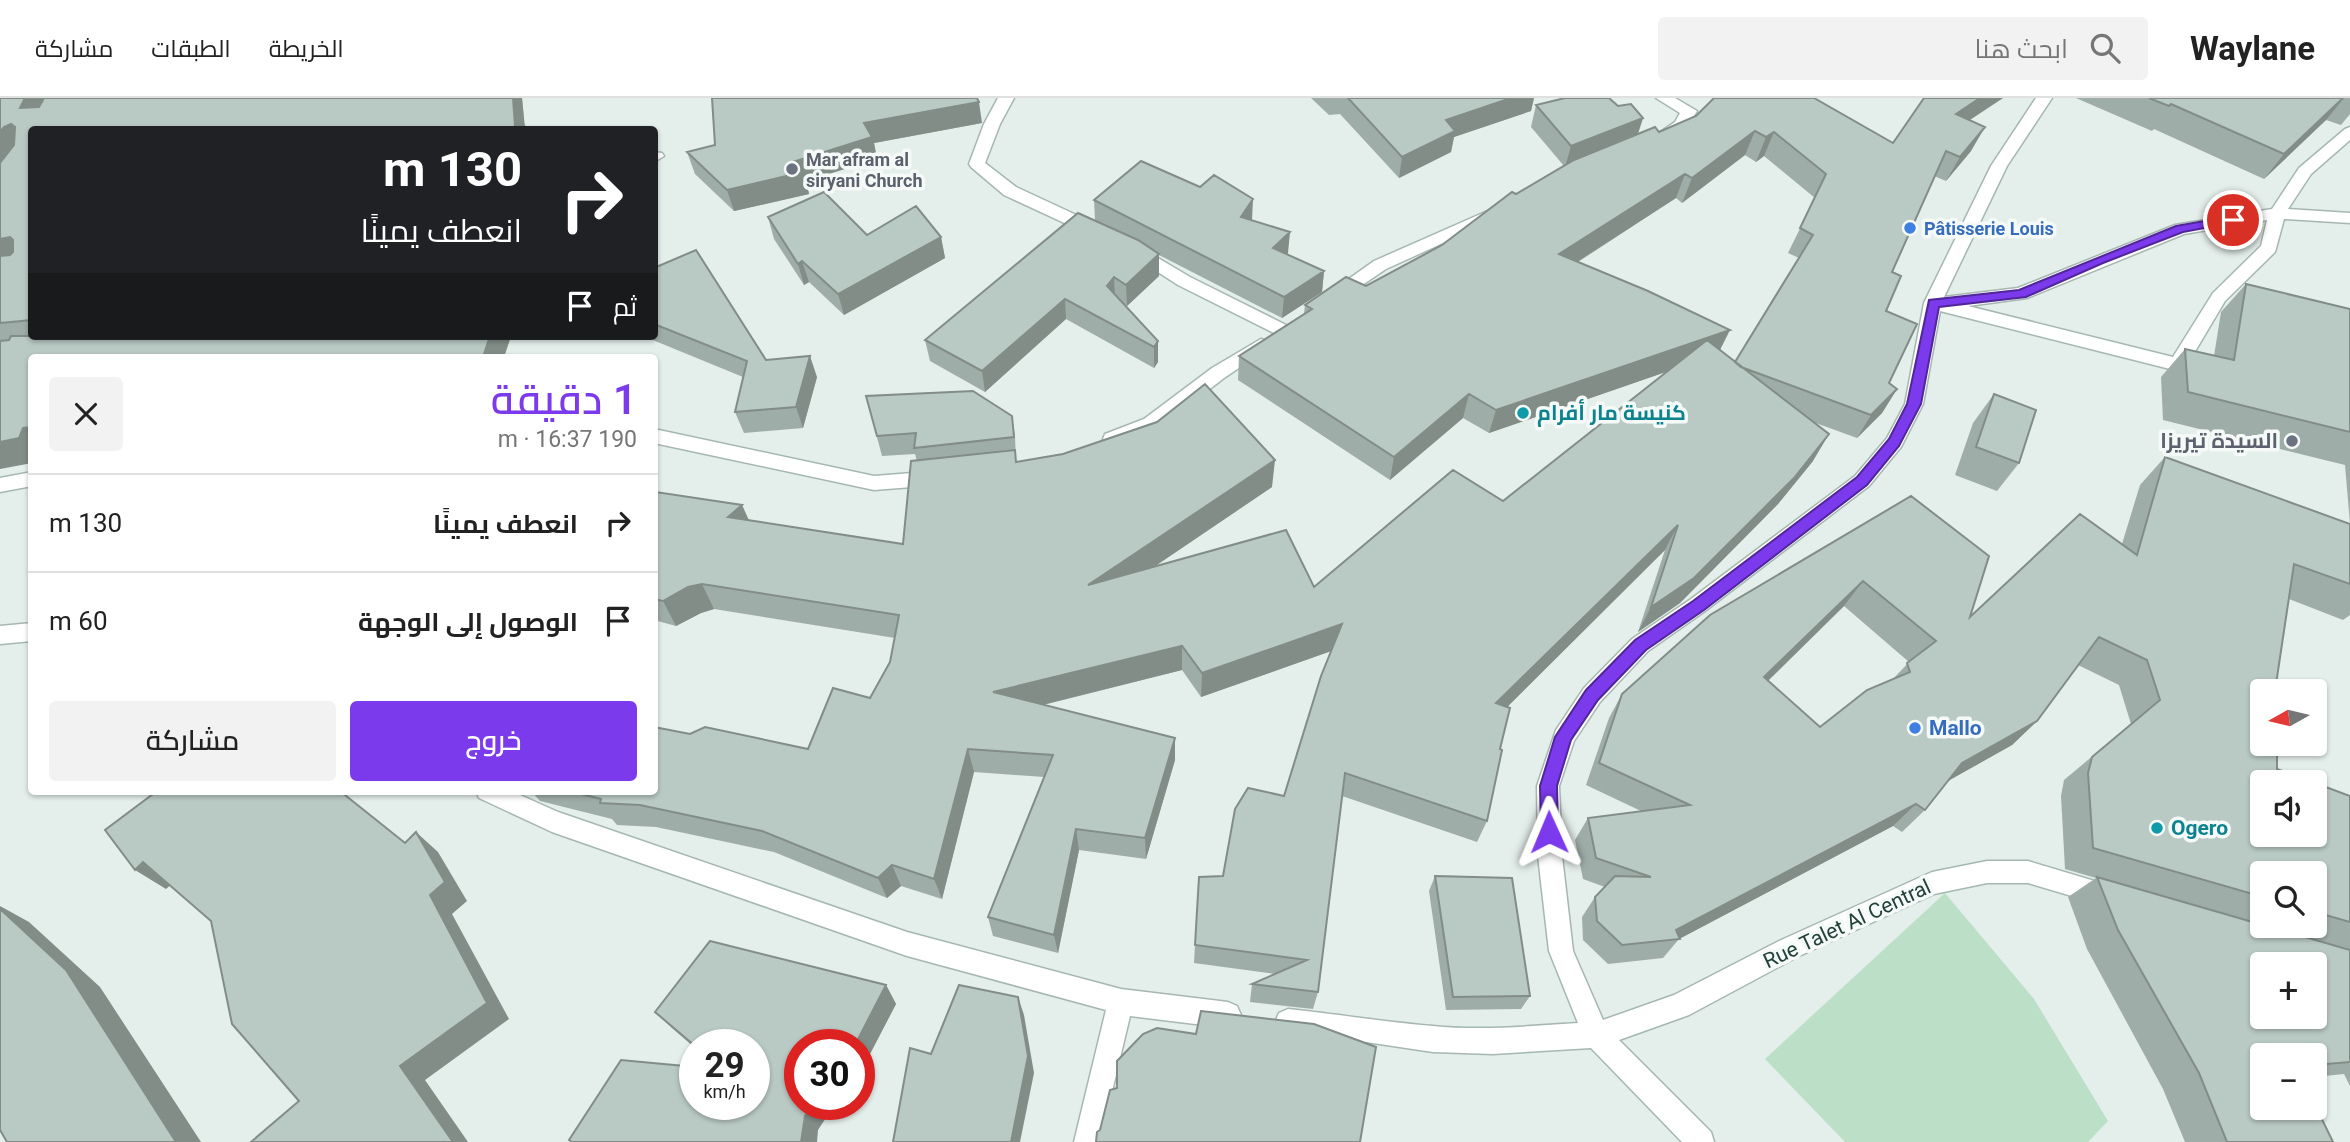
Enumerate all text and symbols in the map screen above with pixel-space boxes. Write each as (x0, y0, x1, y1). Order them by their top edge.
search box (1658, 17, 2148, 80)
icon: search (2086, 29, 2124, 67)
text: Waylane (2190, 29, 2315, 68)
text: ابحث هنا (1975, 34, 2068, 64)
text: مشاركة (35, 35, 113, 63)
text: الطبقات (151, 35, 231, 63)
text: الخريطة (269, 35, 344, 63)
text: 130 m (383, 141, 522, 198)
place label: Mar afram al siryani Church (806, 149, 922, 191)
icon: right (546, 154, 637, 245)
marker: Mar afram al siryani Church (784, 161, 800, 177)
pin (2203, 190, 2263, 250)
icon: arrive (2214, 201, 2252, 239)
text: انعطف يمينًا (360, 212, 522, 250)
place label: Pâtisserie Louis (1924, 218, 2054, 239)
marker: Pâtisserie Louis (1902, 220, 1918, 236)
icon: arrive (561, 287, 599, 325)
text: ثم (613, 292, 637, 322)
text: 1 دقيقة (491, 375, 637, 424)
button: close (49, 377, 123, 451)
place label: كنيسة مار أفرام (1537, 399, 1686, 427)
marker: كنيسة مار أفرام (1515, 405, 1531, 421)
text: 190 m · 16:37 (498, 426, 637, 453)
place label: السيدة تيريزا (2160, 429, 2278, 453)
marker: السيدة تيريزا (2284, 433, 2300, 449)
icon: right (599, 504, 637, 542)
text: 130 m (49, 508, 122, 538)
text: انعطف يمينًا (433, 509, 578, 539)
icon: arrive (599, 602, 637, 640)
text: 60 m (49, 606, 108, 636)
text: الوصول إلى الوجهة (358, 607, 578, 637)
north arrow (2250, 679, 2328, 756)
map controls (2250, 679, 2327, 1120)
button: مشاركة (49, 701, 336, 781)
button: خروج (350, 701, 637, 781)
place label: Mallo (1929, 716, 1982, 740)
marker: Mallo (1907, 720, 1923, 736)
button: sound (2250, 770, 2327, 847)
position arrow (1512, 795, 1586, 869)
place label: Ogero (2171, 816, 2228, 840)
marker: Ogero (2149, 820, 2165, 836)
button: search (2250, 861, 2327, 938)
street label: Rue Talet Al Central (1759, 875, 1935, 973)
button: + (2250, 952, 2327, 1029)
speed limit sign: 30 (784, 1029, 875, 1120)
button: − (2250, 1043, 2327, 1120)
text: 29 (704, 1045, 745, 1086)
text: km/h (703, 1081, 746, 1102)

